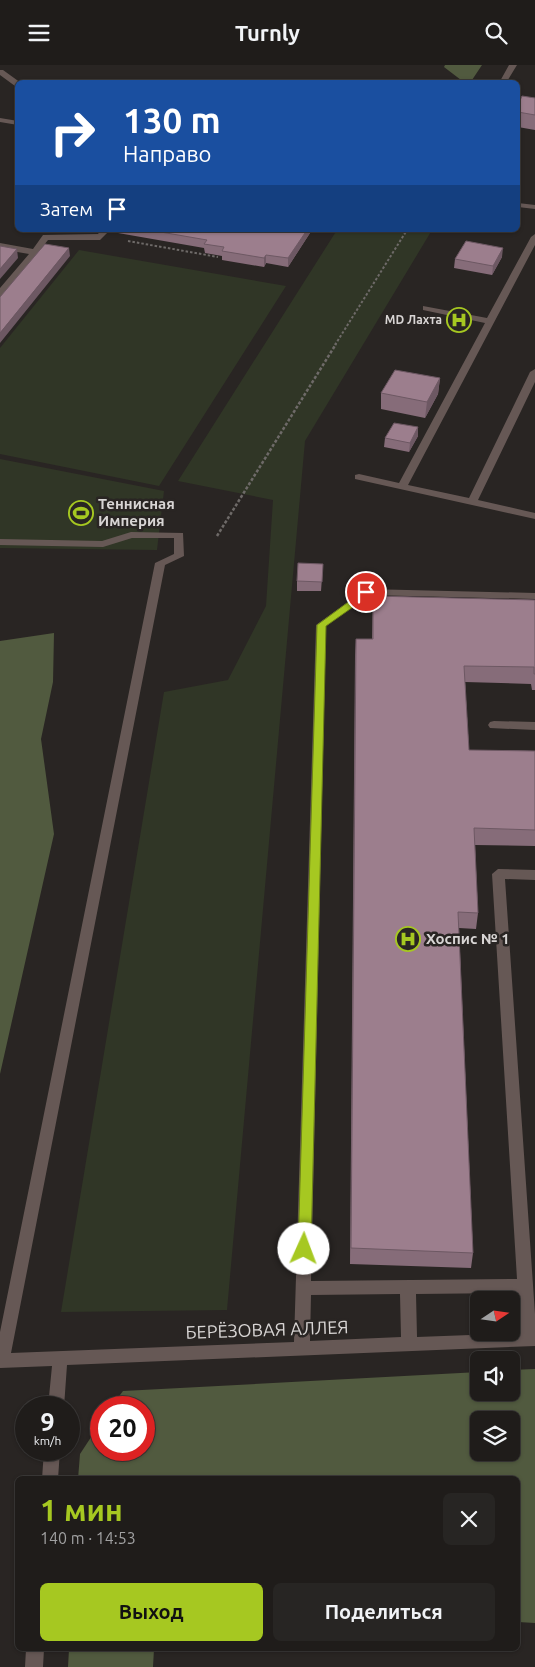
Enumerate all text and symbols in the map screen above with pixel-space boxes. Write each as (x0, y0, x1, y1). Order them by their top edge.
icon: menu (25, 19, 53, 47)
icon: search (482, 19, 510, 47)
text: Turnly (235, 20, 300, 45)
icon: right (40, 100, 105, 165)
text: 130 m (123, 100, 221, 140)
text: Направо (123, 141, 211, 166)
icon: arrive (103, 195, 131, 223)
text: Затем (40, 198, 93, 220)
hospital icon: MD Лахта (446, 307, 472, 333)
place label: MD Лахта (385, 313, 442, 326)
place label: Теннисная Империя (98, 495, 175, 529)
sports icon: Теннисная Империя (68, 500, 94, 526)
pin (345, 571, 387, 613)
icon: arrive (352, 578, 380, 606)
hospital icon: Хоспис № 1 (395, 926, 421, 952)
place label: Хоспис № 1 (426, 930, 510, 947)
position arrow (277, 1222, 329, 1274)
north arrow (470, 1291, 520, 1341)
map controls (470, 1291, 520, 1461)
street label: БЕРЁЗОВАЯ АЛЛЕЯ (185, 1316, 349, 1342)
button: sound (470, 1351, 520, 1401)
speed limit sign: 20 (90, 1396, 155, 1461)
text: 9 (40, 1408, 55, 1436)
button: layers (470, 1411, 520, 1461)
text: km/h (34, 1434, 61, 1447)
text: 1 мин (40, 1493, 123, 1527)
button: close (443, 1493, 495, 1545)
text: 140 m · 14:53 (40, 1529, 136, 1547)
button: Выход (40, 1583, 263, 1641)
button: Поделиться (273, 1583, 495, 1641)

